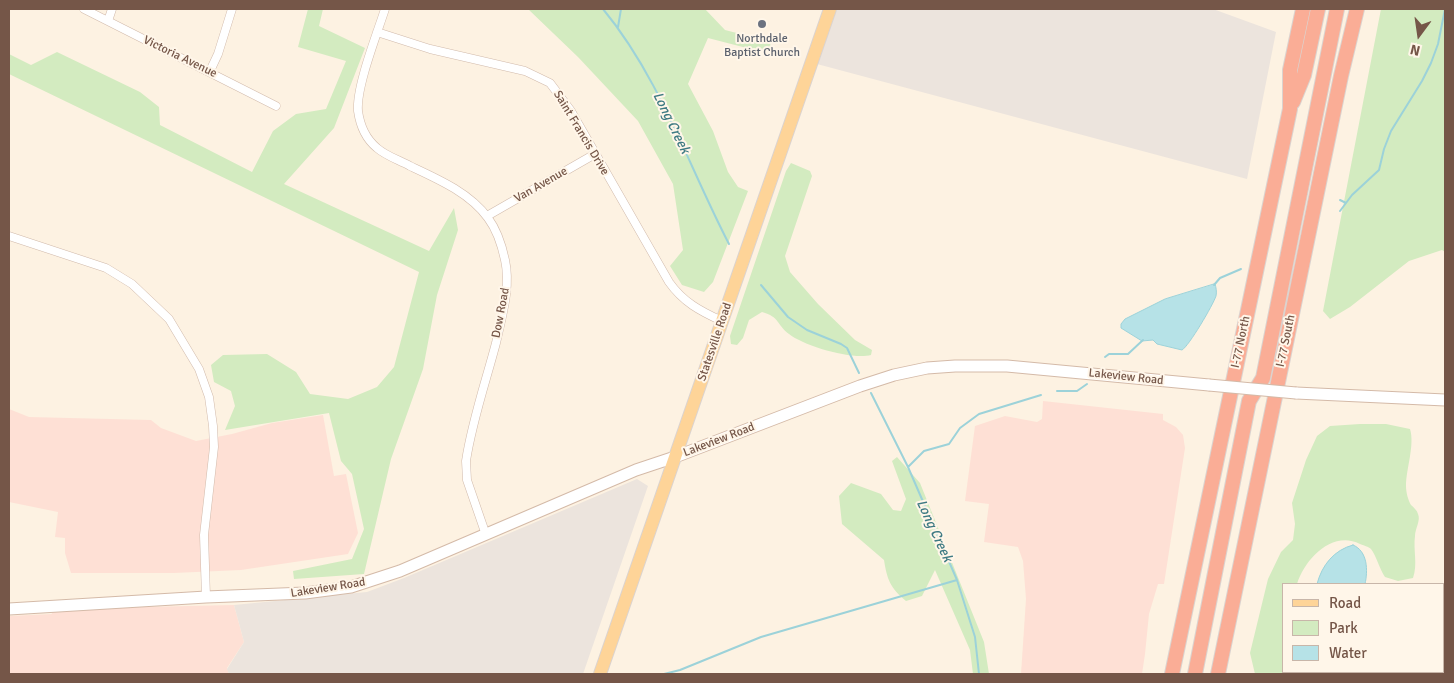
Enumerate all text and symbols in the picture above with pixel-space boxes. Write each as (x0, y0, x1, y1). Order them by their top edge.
north arrow (1394, 10, 1444, 60)
marker: Northdale Baptist Church (756, 18, 768, 30)
place label: Northdale Baptist Church (724, 32, 800, 60)
street label: Victoria Avenue (141, 33, 219, 81)
text: N (1408, 41, 1422, 59)
street label: Saint Francis Drive (550, 88, 612, 178)
water label: Long Creek (649, 89, 693, 157)
street label: Van Avenue (512, 164, 570, 206)
street label: Dow Road (489, 287, 513, 339)
street label: Statesville Road (695, 301, 735, 383)
street label: I-77 South (1273, 314, 1299, 368)
street label: I-77 North (1228, 315, 1254, 369)
street label: Lakeview Road (1088, 366, 1164, 388)
street label: Lakeview Road (681, 420, 757, 460)
water label: Long Creek (912, 497, 956, 565)
street label: Lakeview Road (290, 575, 366, 601)
legend (1282, 583, 1444, 673)
text: Road (1329, 594, 1361, 612)
text: Park (1329, 619, 1358, 637)
text: Water (1329, 644, 1367, 662)

